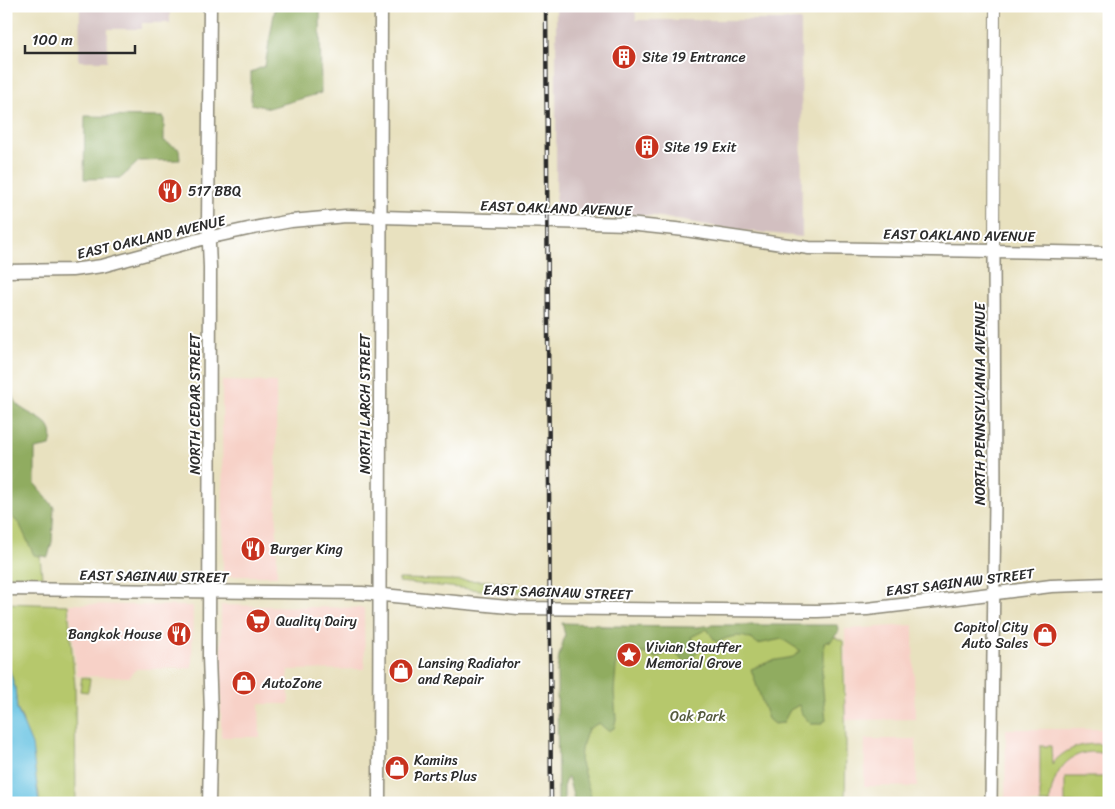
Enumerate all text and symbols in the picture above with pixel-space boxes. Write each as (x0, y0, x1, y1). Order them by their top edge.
scale bar (25, 22, 135, 54)
text: 100 m (32, 27, 73, 53)
building icon: Site 19 Entrance (611, 44, 637, 70)
place label: Site 19 Entrance (642, 45, 746, 70)
building icon: Site 19 Exit (634, 134, 660, 160)
place label: Site 19 Exit (664, 135, 737, 160)
restaurant icon: 517 BBQ (157, 178, 183, 204)
place label: 517 BBQ (188, 179, 241, 204)
street label: EAST OAKLAND AVENUE (480, 193, 634, 224)
street label: EAST OAKLAND AVENUE (74, 208, 229, 267)
street label: EAST OAKLAND AVENUE (883, 222, 1036, 249)
street label: NORTH PENNSYLVANIA AVENUE (968, 302, 993, 505)
street label: NORTH CEDAR STREET (183, 332, 208, 475)
street label: NORTH LARCH STREET (353, 333, 378, 474)
restaurant icon: Burger King (240, 536, 266, 562)
place label: Burger King (270, 537, 343, 562)
street label: EAST SAGINAW STREET (884, 561, 1037, 604)
street label: EAST SAGINAW STREET (79, 563, 230, 590)
street label: EAST SAGINAW STREET (483, 577, 634, 608)
supermarket icon: Quality Dairy (245, 608, 271, 634)
place label: Quality Dairy (276, 609, 357, 634)
place label: Capitol City Auto Sales (954, 615, 1029, 656)
restaurant icon: Bangkok House (166, 621, 192, 647)
place label: Bangkok House (68, 622, 162, 647)
shop icon: Capitol City Auto Sales (1032, 622, 1058, 648)
place label: Vivian Stauffer Memorial Grove (646, 635, 742, 676)
place icon: Vivian Stauffer Memorial Grove (616, 642, 642, 668)
place label: Lansing Radiator and Repair (418, 651, 521, 692)
shop icon: Lansing Radiator and Repair (388, 658, 414, 684)
shop icon: AutoZone (231, 670, 257, 696)
place label: AutoZone (261, 671, 322, 696)
park label: Oak Park (670, 704, 726, 729)
place label: Kamins Parts Plus (414, 748, 477, 789)
shop icon: Kamins Parts Plus (384, 755, 410, 781)

